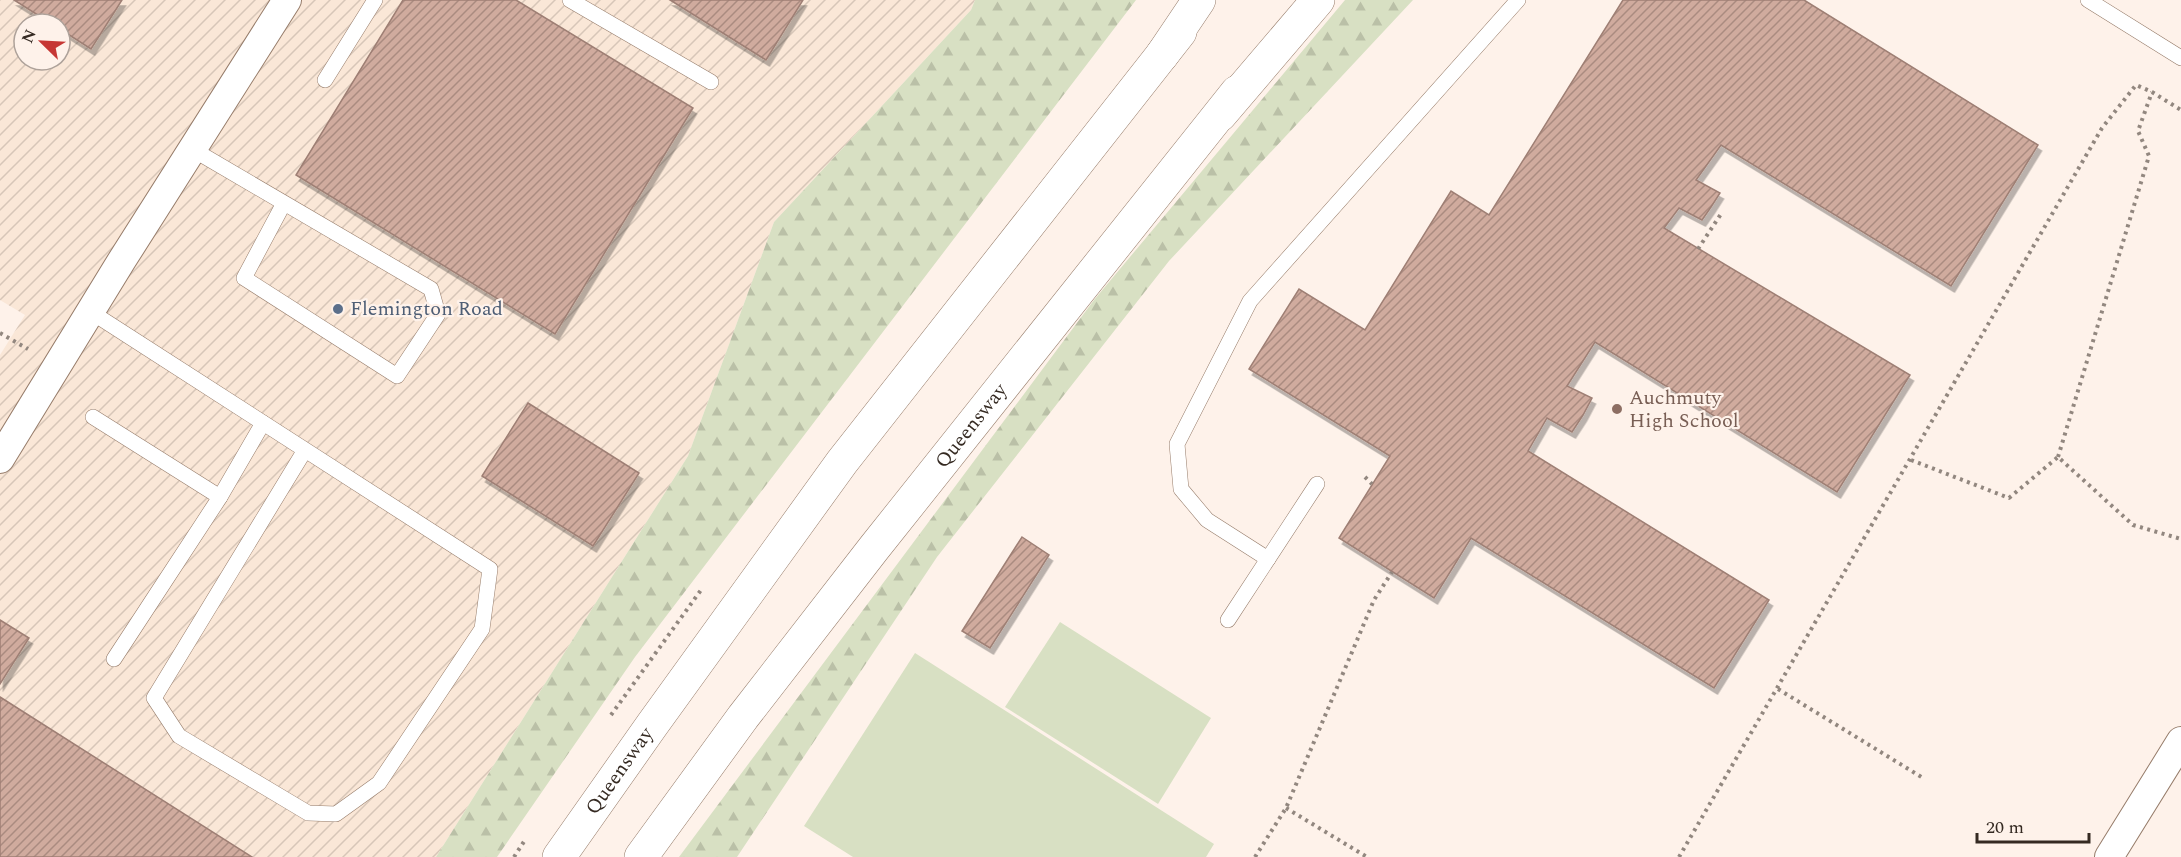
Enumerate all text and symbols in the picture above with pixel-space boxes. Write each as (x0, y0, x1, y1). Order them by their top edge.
north arrow (12, 12, 72, 72)
text: N (16, 25, 43, 47)
place label: Flemington Road (350, 294, 503, 324)
marker: Flemington Road (331, 302, 345, 316)
street label: Queensway (928, 376, 1015, 475)
place label: Auchmuty High School (1629, 383, 1739, 436)
marker: Auchmuty High School (1610, 402, 1624, 416)
street label: Queensway (578, 720, 662, 821)
scale bar (1977, 806, 2090, 844)
text: 20 m (1986, 814, 2024, 841)

